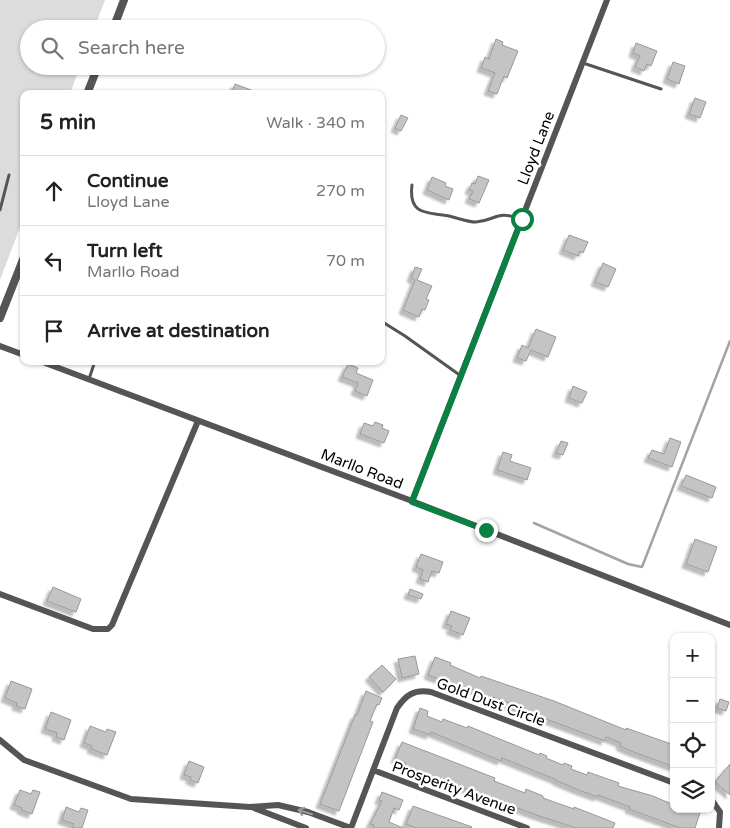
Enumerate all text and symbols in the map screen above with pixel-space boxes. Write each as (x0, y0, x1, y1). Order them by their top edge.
search box (20, 20, 385, 75)
icon: search (38, 34, 66, 62)
text: Search here (78, 37, 185, 59)
street label: Lloyd Lane (514, 109, 558, 187)
text: 5 min (40, 110, 96, 135)
text: Walk · 340 m (266, 113, 365, 133)
text: Continue (87, 170, 169, 192)
icon: ahead (40, 177, 68, 205)
text: 270 m (316, 181, 365, 201)
text: Lloyd Lane (87, 192, 170, 212)
route start (511, 208, 534, 231)
text: Turn left (87, 240, 163, 262)
icon: left (40, 247, 68, 275)
text: 70 m (326, 251, 365, 271)
text: Marllo Road (87, 262, 180, 282)
icon: arrive (40, 317, 68, 345)
text: Arrive at destination (87, 320, 270, 342)
street label: Marllo Road (318, 445, 406, 493)
route end (475, 519, 498, 542)
map controls (670, 633, 715, 813)
button: + (670, 633, 715, 678)
street label: Gold Dust Circle (434, 674, 548, 730)
button: − (670, 678, 715, 723)
button: locate (670, 723, 715, 768)
street label: Prosperity Avenue (390, 757, 518, 819)
button: layers (670, 768, 715, 813)
one-way arrow (297, 806, 313, 816)

